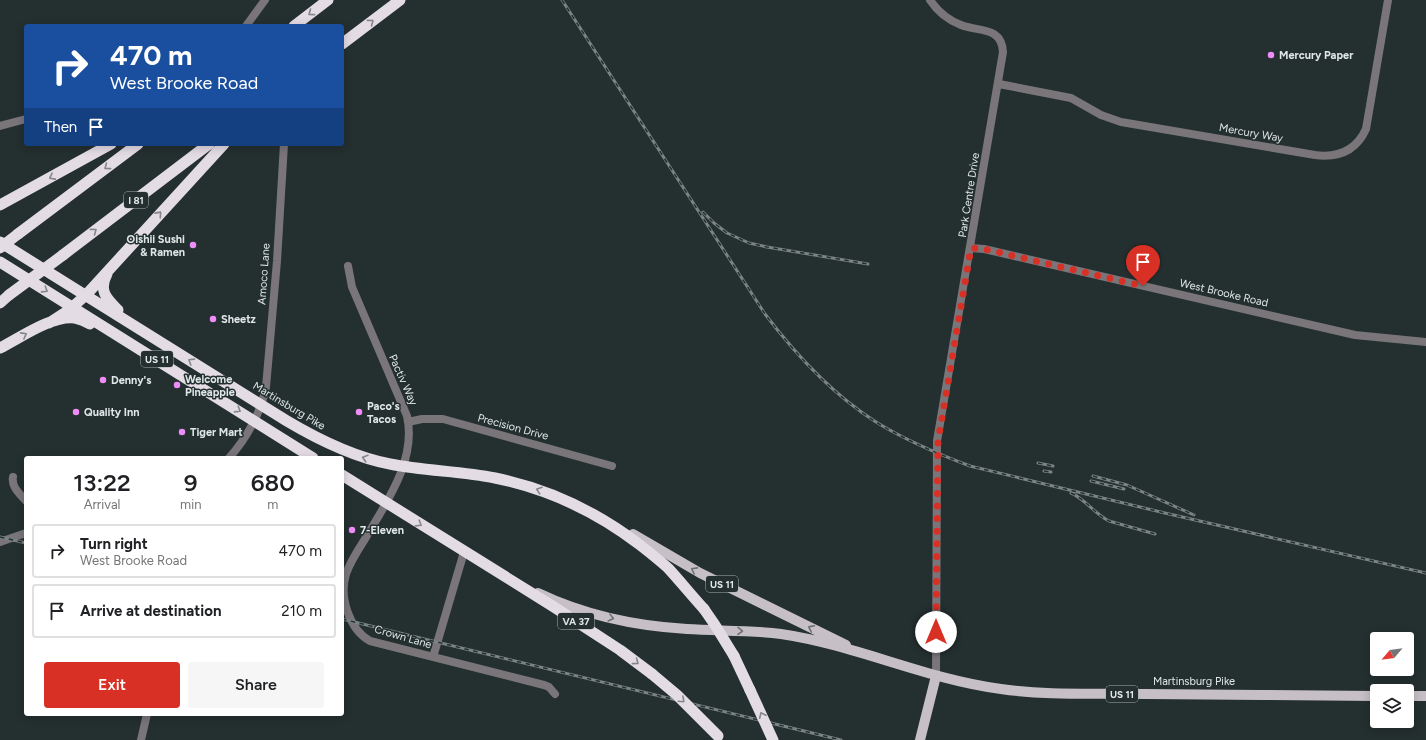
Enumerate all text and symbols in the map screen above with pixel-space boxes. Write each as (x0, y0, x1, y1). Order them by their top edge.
one-way arrow (308, 8, 315, 16)
one-way arrow (367, 19, 374, 27)
text: 470 m (110, 38, 193, 72)
icon: right (44, 40, 96, 92)
place label: Mercury Paper (1279, 49, 1354, 62)
marker: Mercury Paper (1266, 50, 1276, 60)
text: West Brooke Road (110, 72, 258, 94)
icon: arrive (85, 116, 107, 138)
text: Then (44, 118, 77, 136)
street label: Mercury Way (1218, 121, 1284, 145)
street label: Park Centre Drive (956, 152, 982, 238)
one-way arrow (104, 163, 111, 170)
one-way arrow (49, 172, 56, 180)
road number: I 81 (124, 192, 148, 208)
one-way arrow (154, 211, 162, 219)
one-way arrow (90, 229, 97, 236)
place label: Oishii Sushi & Ramen (126, 233, 185, 259)
marker: Oishii Sushi & Ramen (188, 240, 198, 250)
street label: Amoco Lane (255, 243, 273, 305)
pin (1126, 245, 1160, 286)
icon: arrive (1132, 251, 1154, 273)
street label: West Brooke Road (1178, 276, 1270, 310)
one-way arrow (41, 285, 48, 293)
place label: Sheetz (221, 313, 256, 326)
marker: Sheetz (208, 314, 218, 324)
one-way arrow (20, 332, 27, 340)
road number: US 11 (141, 351, 173, 367)
street label: Pactiv Way (386, 353, 420, 408)
one-way arrow (188, 358, 195, 366)
place label: Welcome Pineapple (185, 373, 235, 399)
place label: Denny's (111, 374, 151, 387)
marker: Denny's (98, 375, 108, 385)
street label: Martinsburg Pike (250, 379, 328, 433)
marker: Welcome Pineapple (172, 380, 182, 390)
place label: Paco's Tacos (367, 400, 400, 426)
place label: Quality Inn (84, 406, 139, 419)
one-way arrow (234, 406, 241, 413)
marker: Quality Inn (71, 407, 81, 417)
marker: Paco's Tacos (354, 407, 364, 417)
street label: Precision Drive (476, 411, 550, 443)
place label: Tiger Mart (190, 426, 243, 439)
marker: Tiger Mart (177, 427, 187, 437)
one-way arrow (362, 454, 369, 463)
text: 13:22 (73, 468, 131, 497)
text: 9 (184, 468, 198, 497)
text: 680 (251, 468, 295, 497)
one-way arrow (536, 486, 543, 495)
text: Arrival (84, 497, 120, 512)
text: min (180, 497, 201, 512)
text: m (267, 497, 278, 512)
one-way arrow (415, 520, 422, 527)
place label: 7-Eleven (360, 524, 404, 537)
marker: 7-Eleven (347, 525, 357, 535)
text: Turn right (80, 535, 148, 553)
icon: right (46, 540, 68, 562)
text: 470 m (279, 542, 322, 560)
text: West Brooke Road (80, 553, 187, 568)
one-way arrow (691, 568, 699, 575)
road number: US 11 (706, 576, 738, 592)
icon: arrive (46, 600, 68, 622)
text: Arrive at destination (80, 602, 221, 620)
text: 210 m (281, 602, 322, 620)
position arrow (915, 611, 957, 653)
road number: VA 37 (558, 613, 594, 629)
one-way arrow (608, 614, 614, 622)
street label: Crown Lane (373, 623, 433, 651)
one-way arrow (808, 625, 815, 632)
one-way arrow (737, 627, 743, 635)
north arrow (1370, 632, 1414, 676)
map controls (1370, 632, 1414, 728)
one-way arrow (631, 657, 638, 664)
button: Exit (44, 662, 180, 708)
button: Share (188, 662, 324, 708)
street label: Martinsburg Pike (1153, 675, 1235, 688)
button: layers (1370, 684, 1414, 728)
road number: US 11 (1106, 686, 1138, 702)
one-way arrow (677, 695, 685, 702)
one-way arrow (759, 712, 767, 719)

